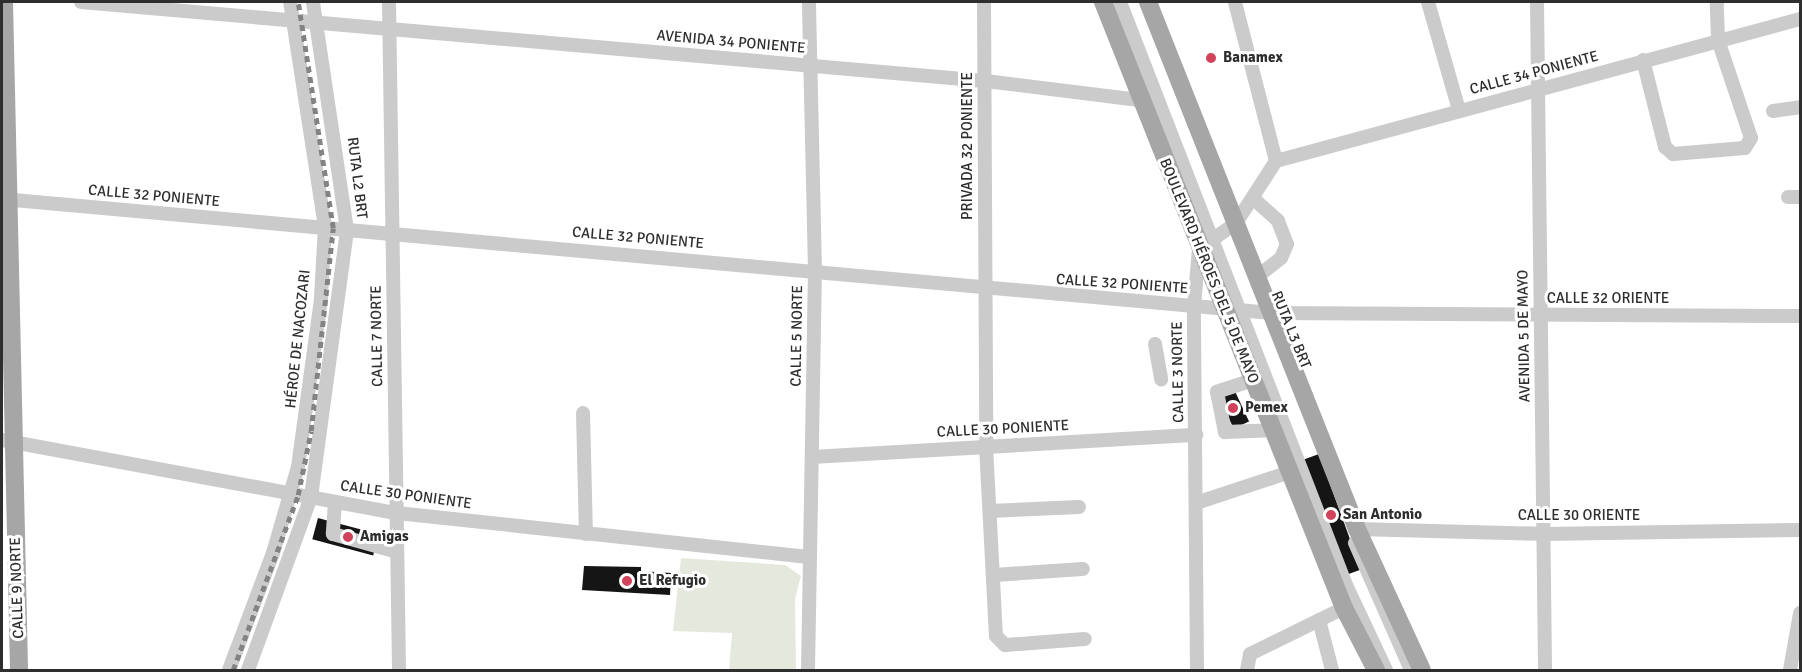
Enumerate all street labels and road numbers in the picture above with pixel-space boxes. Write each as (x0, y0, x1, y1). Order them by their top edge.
street label: AVENIDA 34 PONIENTE (656, 27, 806, 57)
street label: CALLE 34 PONIENTE (1468, 47, 1600, 99)
street label: PRIVADA 32 PONIENTE (959, 72, 977, 220)
street label: RUTA L2 BRT (343, 136, 371, 220)
street label: BOULEVARD HÉROES DEL 5 DE MAYO (1155, 156, 1263, 386)
street label: CALLE 32 PONIENTE (87, 181, 221, 211)
street label: CALLE 32 PONIENTE (571, 223, 705, 253)
street label: HÉROE DE NACOZARI (282, 269, 314, 409)
street label: CALLE 32 PONIENTE (1055, 270, 1189, 298)
street label: AVENIDA 5 DE MAYO (1514, 270, 1534, 402)
street label: CALLE 7 NORTE (367, 285, 387, 387)
street label: CALLE 5 NORTE (787, 285, 807, 387)
street label: RUTA L3 BRT (1267, 289, 1315, 371)
street label: CALLE 32 ORIENTE (1547, 290, 1669, 308)
street label: CALLE 3 NORTE (1168, 321, 1188, 423)
street label: CALLE 30 PONIENTE (936, 417, 1070, 441)
street label: CALLE 30 PONIENTE (339, 477, 473, 513)
street label: CALLE 30 ORIENTE (1518, 507, 1640, 525)
street label: CALLE 9 NORTE (6, 537, 28, 639)

